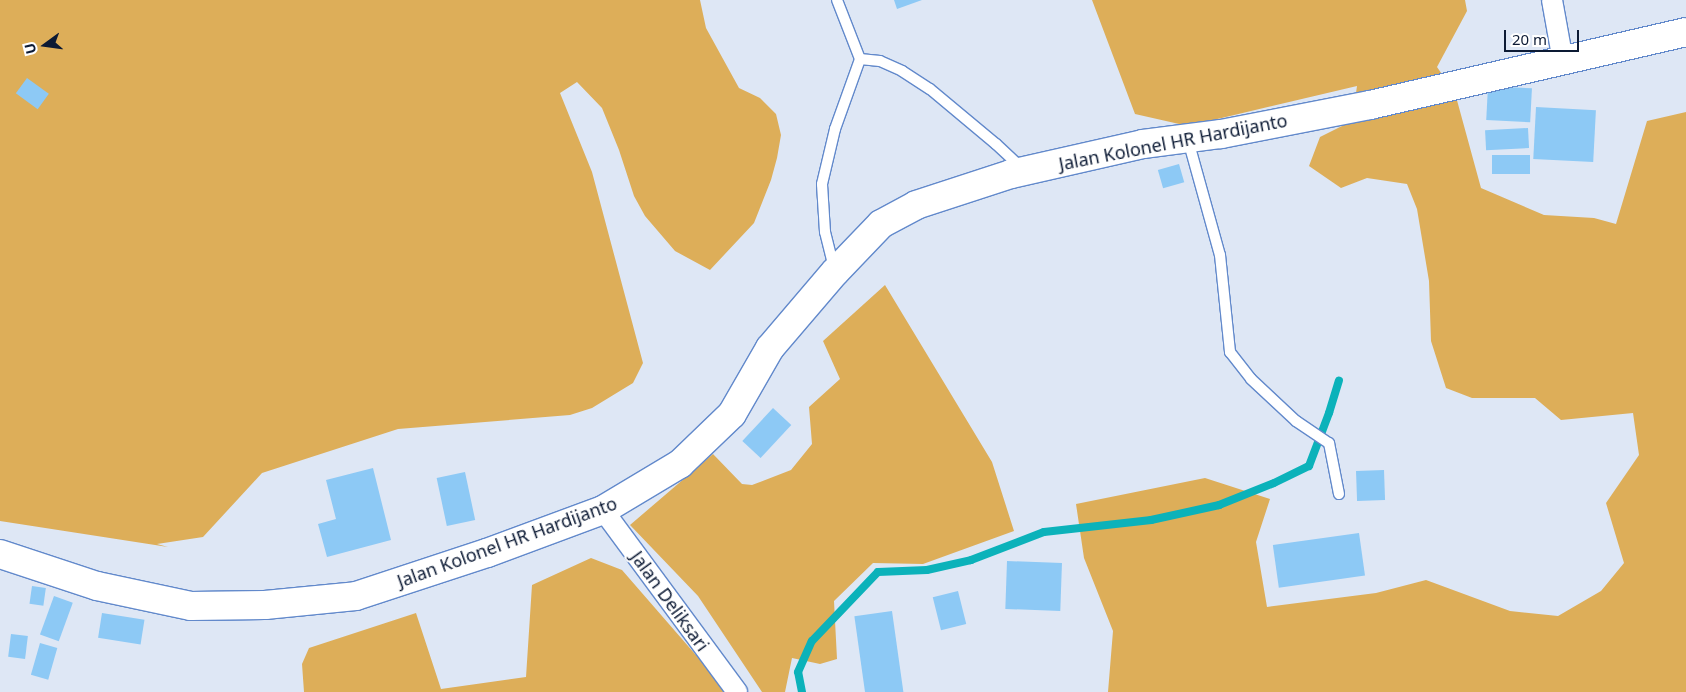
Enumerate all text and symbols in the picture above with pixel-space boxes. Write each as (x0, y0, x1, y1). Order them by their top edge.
north arrow (20, 20, 70, 70)
scale bar (1506, 20, 1581, 52)
text: 20 m (1512, 29, 1547, 49)
text: U (19, 41, 40, 56)
street label: Jalan Kolonel HR Hardijanto (1057, 109, 1289, 175)
street label: Jalan Kolonel HR Hardijanto (394, 492, 620, 592)
street label: Jalan Deliksari (626, 547, 714, 655)

